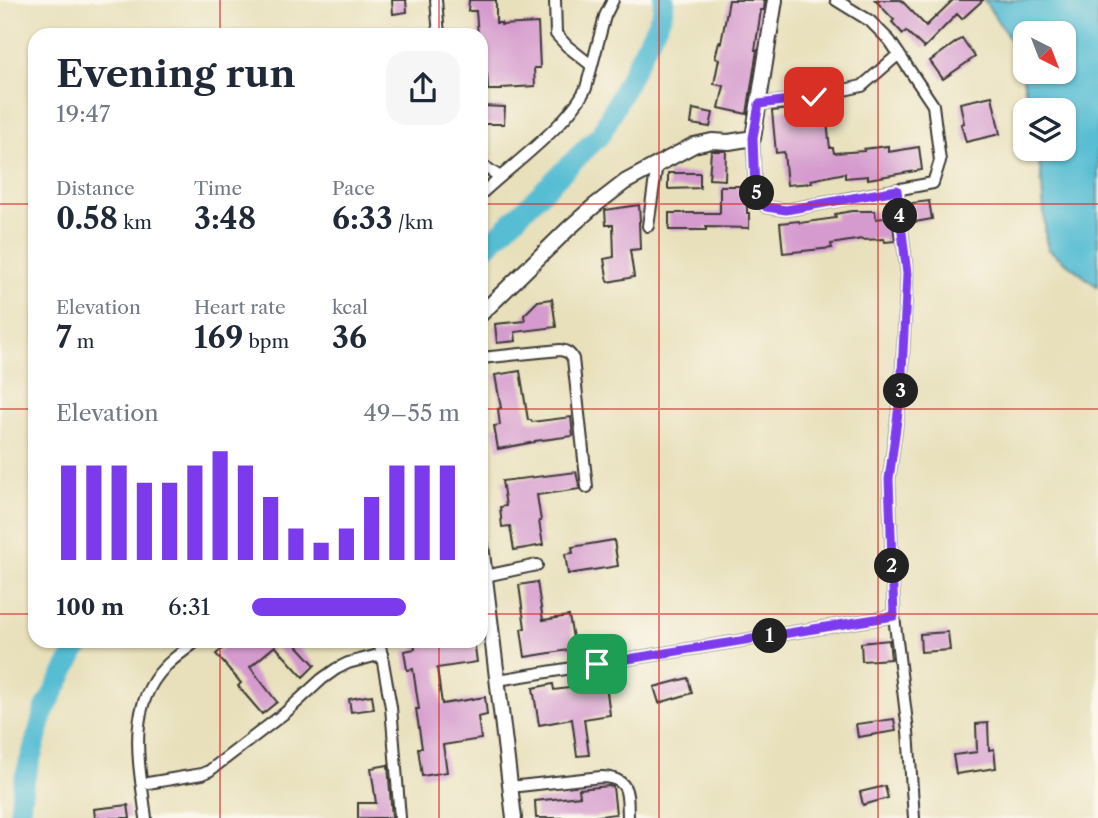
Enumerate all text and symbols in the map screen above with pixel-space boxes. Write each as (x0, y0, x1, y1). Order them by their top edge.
north arrow (1013, 21, 1076, 84)
map controls (1013, 21, 1076, 161)
text: Evening run (56, 50, 296, 97)
button: share (386, 51, 460, 125)
pin (784, 67, 844, 127)
icon: check (795, 78, 833, 116)
button: layers (1013, 98, 1076, 161)
text: 19:47 (56, 100, 110, 128)
pin: 5 (740, 176, 774, 210)
text: Distance (56, 177, 135, 200)
text: Time (194, 177, 242, 200)
text: Pace (332, 177, 375, 200)
text: 5 (751, 181, 762, 204)
pin: 4 (883, 198, 918, 234)
text: 0.58 (56, 200, 118, 237)
text: 3:48 (194, 200, 256, 237)
text: 6:33 (332, 200, 393, 237)
text: 4 (894, 204, 905, 227)
text: km (118, 211, 152, 234)
text: /km (393, 211, 433, 234)
text: Elevation (56, 296, 141, 319)
text: Heart rate (194, 296, 286, 319)
text: kcal (332, 296, 368, 319)
text: 7 (56, 319, 72, 356)
text: 169 (194, 319, 243, 356)
text: 36 (332, 319, 367, 356)
text: m (72, 330, 94, 353)
text: bpm (243, 330, 289, 353)
pin: 3 (884, 374, 918, 408)
text: 3 (895, 379, 906, 402)
text: Elevation (56, 399, 159, 427)
text: 49–55 m (364, 399, 460, 427)
pin: 2 (874, 548, 910, 584)
text: 2 (886, 554, 897, 577)
text: 100 m (56, 593, 124, 621)
text: 6:31 (168, 593, 210, 621)
pin: 1 (752, 618, 788, 654)
text: 1 (765, 624, 774, 647)
pin (567, 634, 627, 694)
icon: arrive (578, 645, 616, 683)

